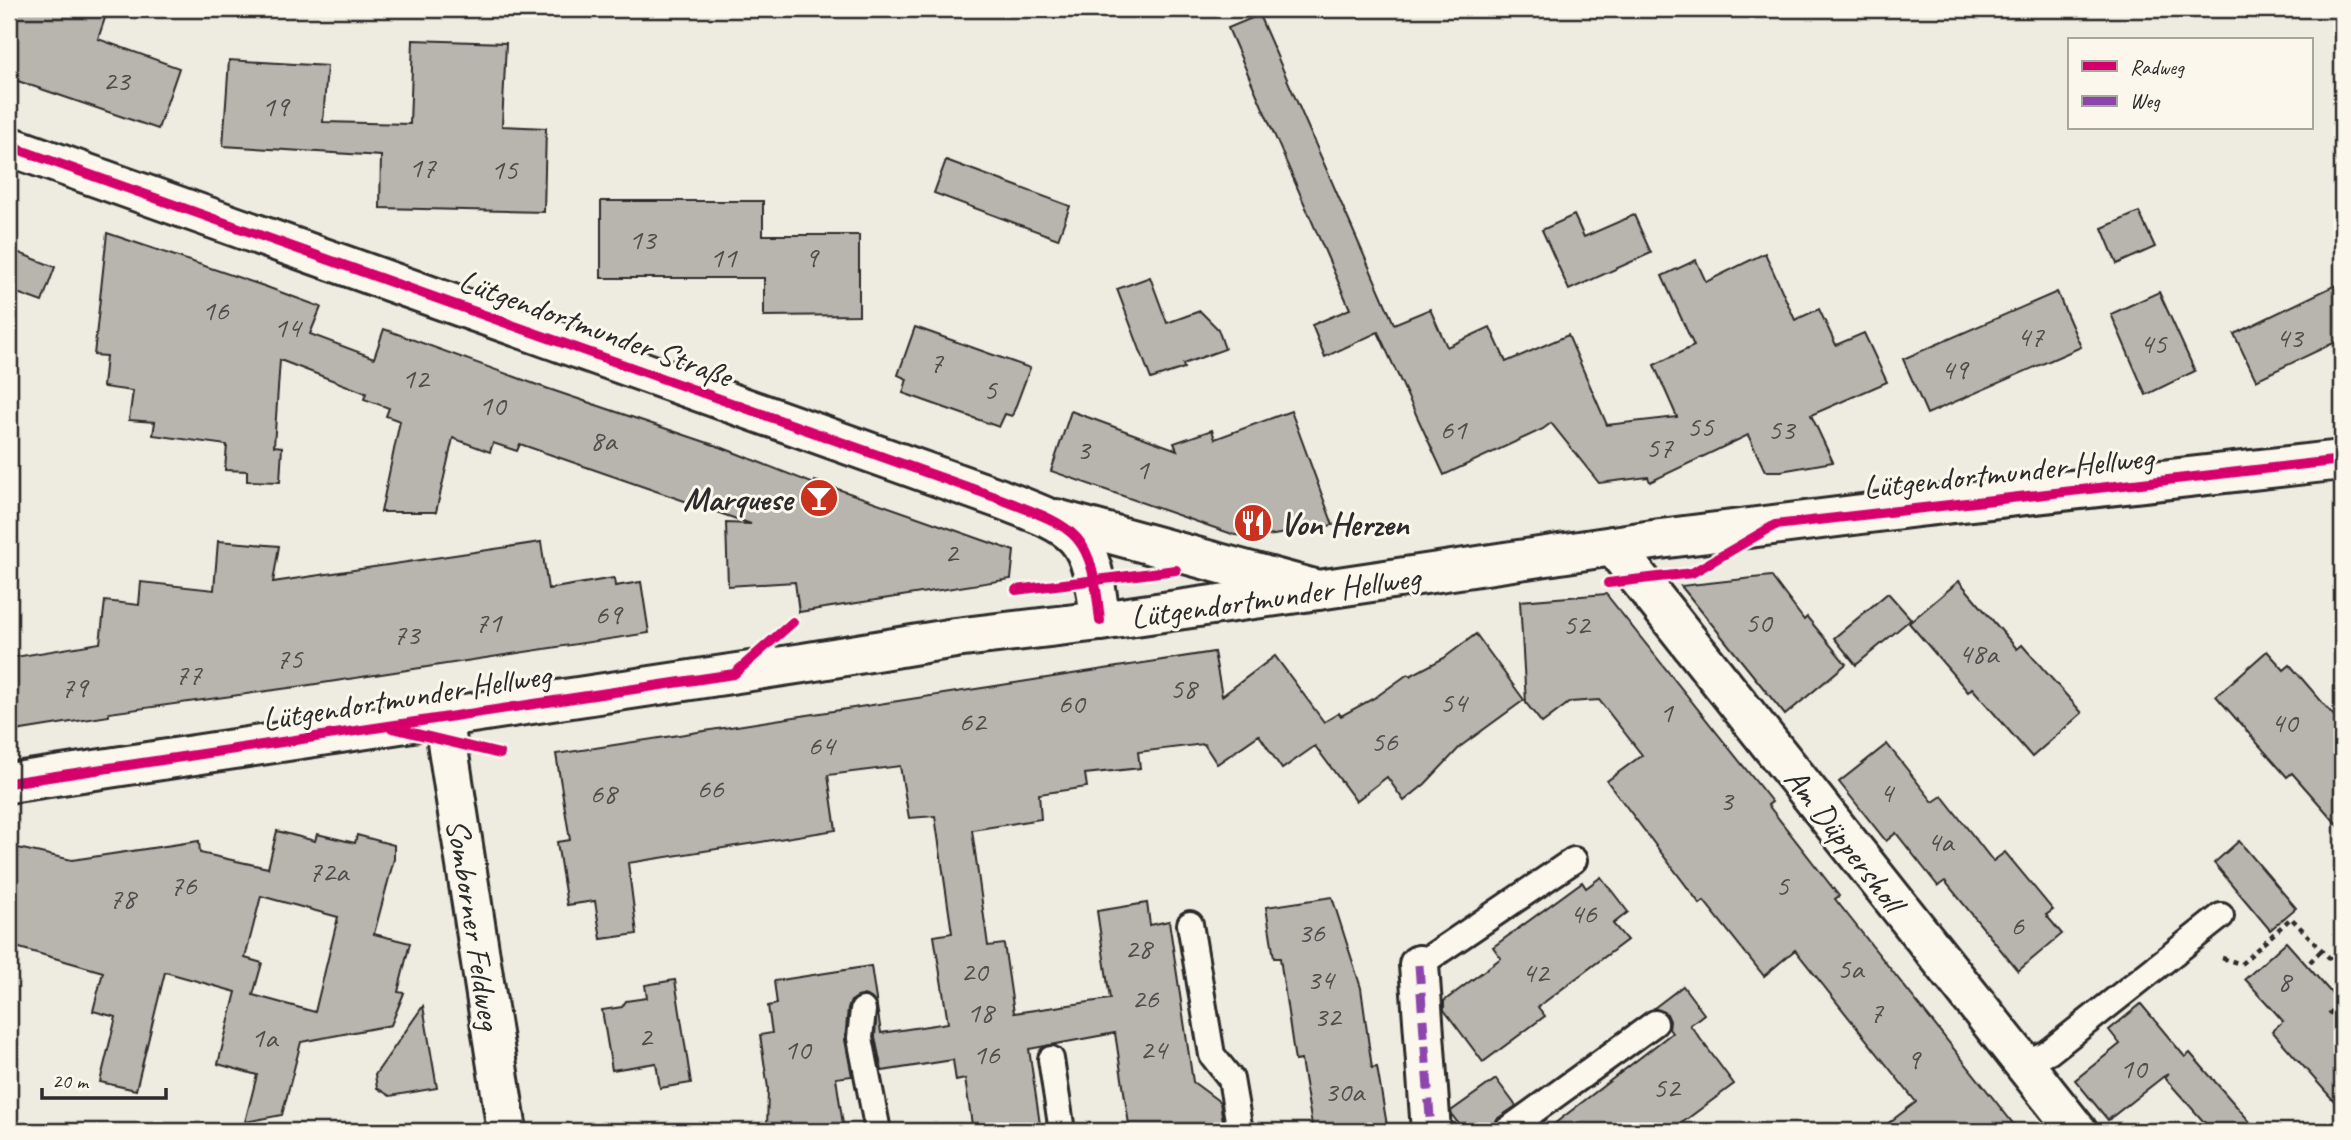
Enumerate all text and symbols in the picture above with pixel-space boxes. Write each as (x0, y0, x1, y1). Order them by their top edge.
legend (2068, 38, 2312, 130)
text: Radweg (2130, 54, 2185, 80)
house number: 23 (103, 61, 132, 99)
house number: 19 (262, 87, 291, 125)
text: Weg (2130, 88, 2161, 114)
house number: 17 (409, 148, 437, 186)
house number: 15 (491, 150, 519, 188)
house number: 13 (629, 220, 658, 258)
house number: 11 (710, 238, 738, 276)
house number: 9 (804, 238, 820, 276)
street label: Lütgendortmunder Straße (454, 259, 740, 398)
house number: 16 (202, 291, 230, 329)
house number: 14 (274, 308, 303, 346)
house number: 47 (2017, 317, 2045, 355)
house number: 43 (2276, 318, 2305, 356)
house number: 45 (2140, 324, 2168, 362)
house number: 7 (929, 343, 944, 381)
house number: 49 (1941, 350, 1970, 388)
house number: 12 (402, 359, 431, 397)
house number: 5 (983, 370, 998, 408)
house number: 10 (479, 386, 508, 424)
house number: 55 (1687, 407, 1715, 445)
house number: 61 (1440, 410, 1468, 448)
house number: 53 (1768, 410, 1797, 448)
house number: 8a (590, 421, 618, 459)
house number: 57 (1646, 428, 1674, 466)
house number: 3 (1076, 430, 1092, 468)
street label: Lütgendortmunder Hellweg (1861, 436, 2157, 508)
house number: 1 (1135, 450, 1150, 488)
bar icon: Marquese (798, 477, 840, 519)
place label: Marquese (683, 478, 795, 520)
restaurant icon: Von Herzen (1232, 502, 1274, 544)
place label: Von Herzen (1280, 503, 1409, 545)
house number: 2 (944, 533, 960, 571)
street label: Lütgendortmunder Hellweg (1128, 556, 1424, 638)
house number: 69 (595, 595, 624, 633)
house number: 71 (475, 603, 503, 641)
house number: 50 (1745, 603, 1774, 641)
house number: 52 (1563, 605, 1592, 643)
house number: 73 (393, 615, 422, 653)
house number: 48a (1958, 634, 2000, 672)
house number: 75 (276, 639, 304, 677)
street label: Lütgendortmunder Hellweg (259, 653, 555, 740)
house number: 77 (175, 655, 203, 693)
house number: 79 (61, 668, 90, 706)
house number: 58 (1170, 669, 1199, 707)
house number: 54 (1440, 683, 1469, 721)
house number: 60 (1058, 684, 1087, 722)
house number: 1 (1659, 693, 1674, 731)
house number: 62 (959, 702, 988, 740)
house number: 40 (2271, 703, 2300, 741)
house number: 56 (1371, 722, 1399, 760)
house number: 64 (808, 726, 837, 764)
street label: Am Düppersholl (1775, 759, 1917, 924)
house number: 66 (697, 769, 725, 807)
house number: 4 (1879, 773, 1895, 811)
house number: 68 (590, 774, 619, 812)
house number: 3 (1719, 781, 1735, 819)
street label: Somborner Feldweg (437, 816, 512, 1035)
house number: 4a (1927, 822, 1955, 860)
house number: 72a (308, 852, 350, 890)
house number: 76 (170, 866, 198, 904)
house number: 5 (1775, 866, 1790, 904)
house number: 78 (109, 879, 138, 917)
house number: 46 (1570, 894, 1598, 932)
house number: 6 (2010, 906, 2025, 944)
house number: 36 (1298, 913, 1326, 951)
house number: 28 (1125, 929, 1154, 967)
house number: 5a (1837, 949, 1865, 987)
house number: 20 (961, 952, 990, 990)
house number: 42 (1522, 953, 1551, 991)
house number: 34 (1307, 960, 1336, 998)
house number: 8 (2277, 962, 2293, 1000)
house number: 26 (1132, 979, 1160, 1017)
house number: 18 (967, 993, 996, 1031)
house number: 7 (1869, 993, 1884, 1031)
house number: 32 (1314, 997, 1343, 1035)
house number: 2 (638, 1017, 654, 1055)
house number: 1a (251, 1018, 279, 1056)
house number: 10 (784, 1030, 813, 1068)
house number: 24 (1140, 1030, 1169, 1068)
house number: 16 (973, 1035, 1001, 1073)
house number: 9 (1906, 1040, 1922, 1078)
house number: 10 (2120, 1049, 2149, 1087)
scale bar (42, 1056, 166, 1100)
text: 20 m (52, 1068, 90, 1094)
house number: 52 (1653, 1068, 1682, 1106)
house number: 30a (1324, 1072, 1366, 1110)

